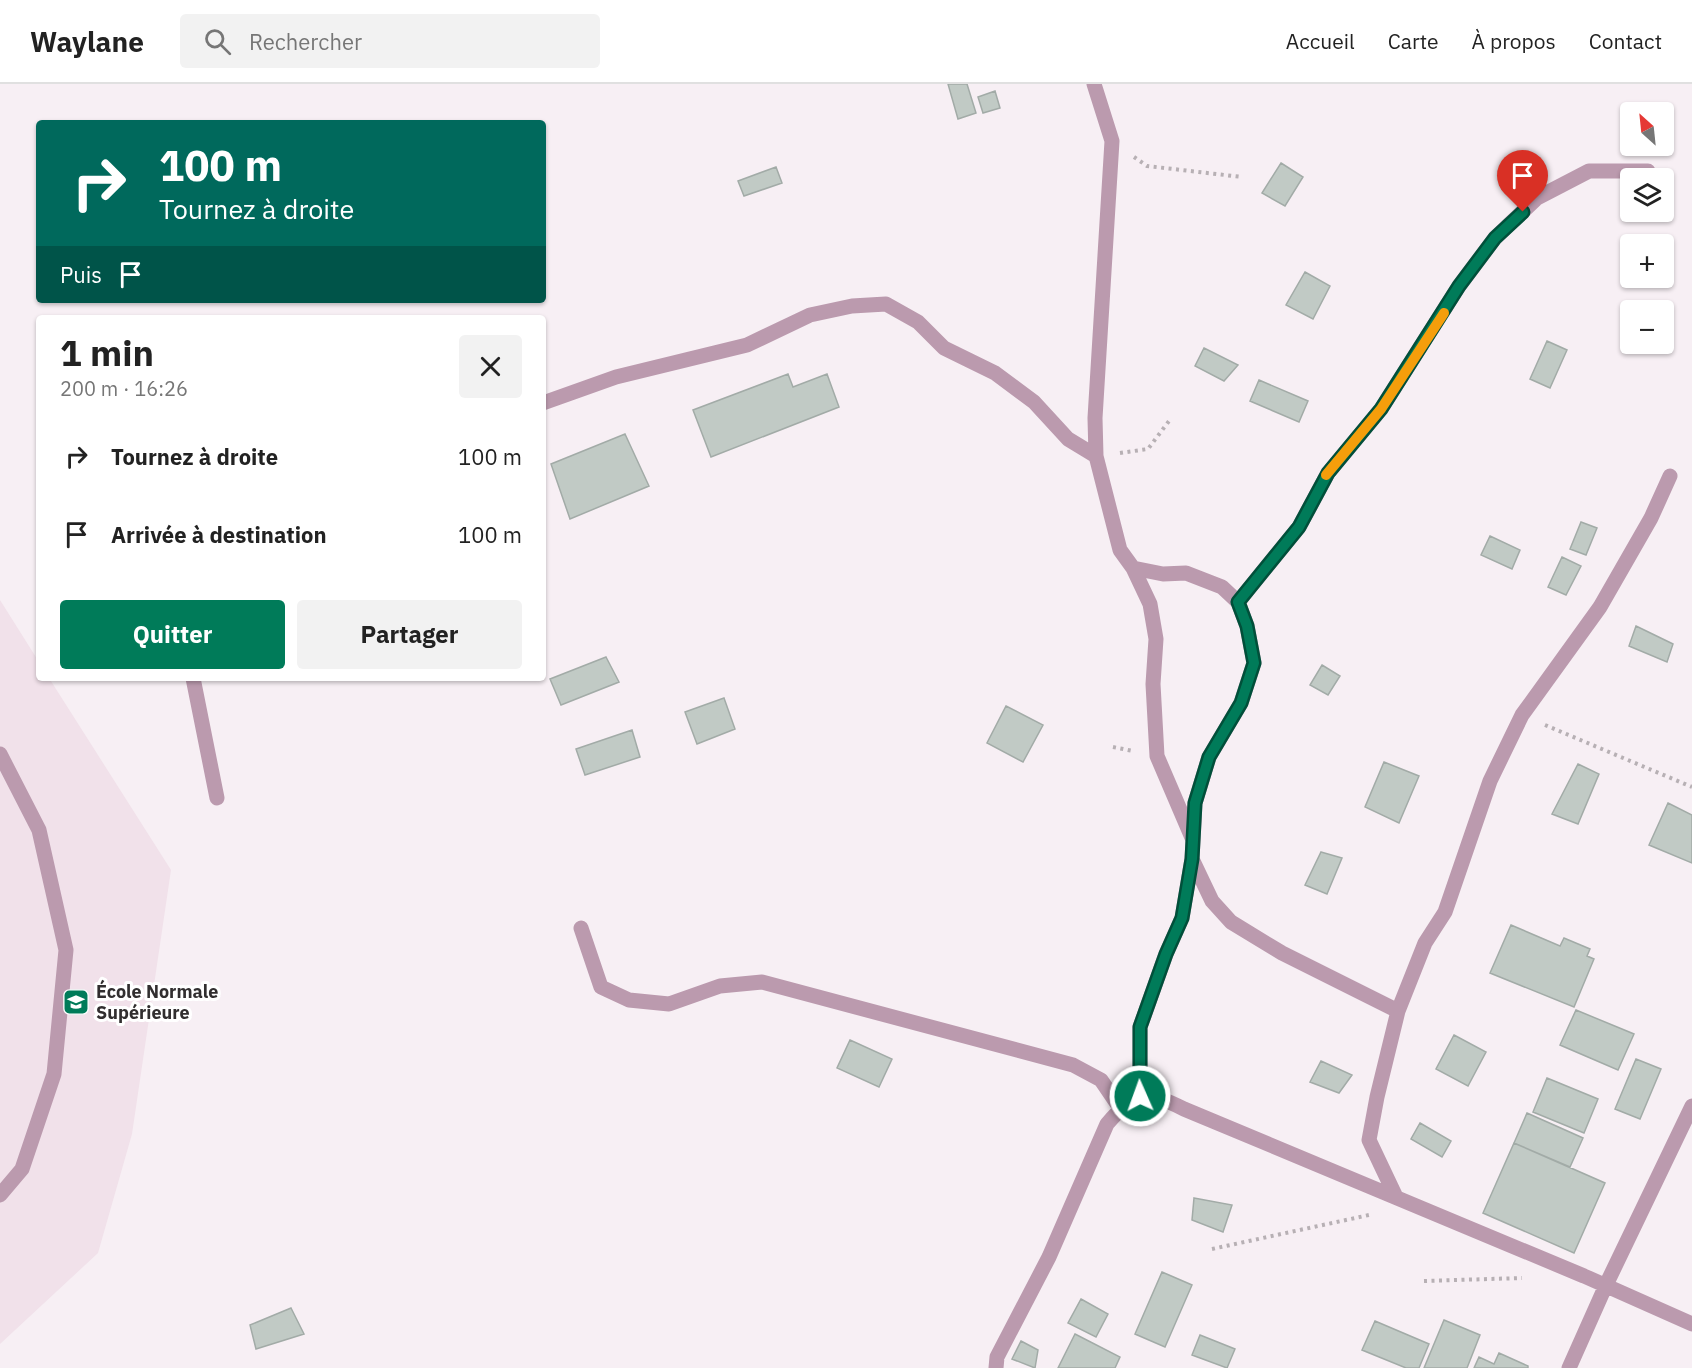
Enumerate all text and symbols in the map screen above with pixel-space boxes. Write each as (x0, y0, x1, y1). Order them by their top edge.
search box (180, 14, 600, 68)
text: Waylane (30, 23, 144, 60)
icon: search (201, 25, 234, 58)
text: Rechercher (249, 27, 362, 56)
text: Accueil (1286, 27, 1355, 55)
text: Carte (1388, 27, 1439, 55)
text: À propos (1472, 27, 1556, 55)
text: Contact (1589, 27, 1662, 55)
north arrow (1620, 102, 1674, 156)
map controls (1620, 102, 1674, 354)
text: 100 m (159, 138, 282, 193)
icon: right (60, 144, 138, 222)
pin (1497, 150, 1548, 212)
icon: arrive (1506, 159, 1539, 192)
button: layers (1620, 168, 1674, 222)
text: Tournez à droite (159, 191, 354, 226)
button: + (1620, 234, 1674, 288)
icon: arrive (114, 258, 147, 291)
text: Puis (60, 260, 102, 289)
button: − (1620, 300, 1674, 354)
text: 1 min (60, 329, 154, 376)
button: close (459, 335, 522, 398)
text: 200 m · 16:26 (60, 375, 188, 402)
icon: right (60, 440, 93, 473)
text: Tournez à droite (111, 442, 278, 471)
text: 100 m (458, 442, 522, 471)
icon: arrive (60, 518, 93, 551)
text: Arrivée à destination (111, 520, 327, 549)
text: 100 m (458, 520, 522, 549)
button: Quitter (60, 600, 285, 669)
button: Partager (297, 600, 522, 669)
place label: École Normale Supérieure (96, 979, 218, 1024)
school or university icon: École Normale Supérieure (61, 987, 91, 1017)
position arrow (1108, 1064, 1172, 1128)

